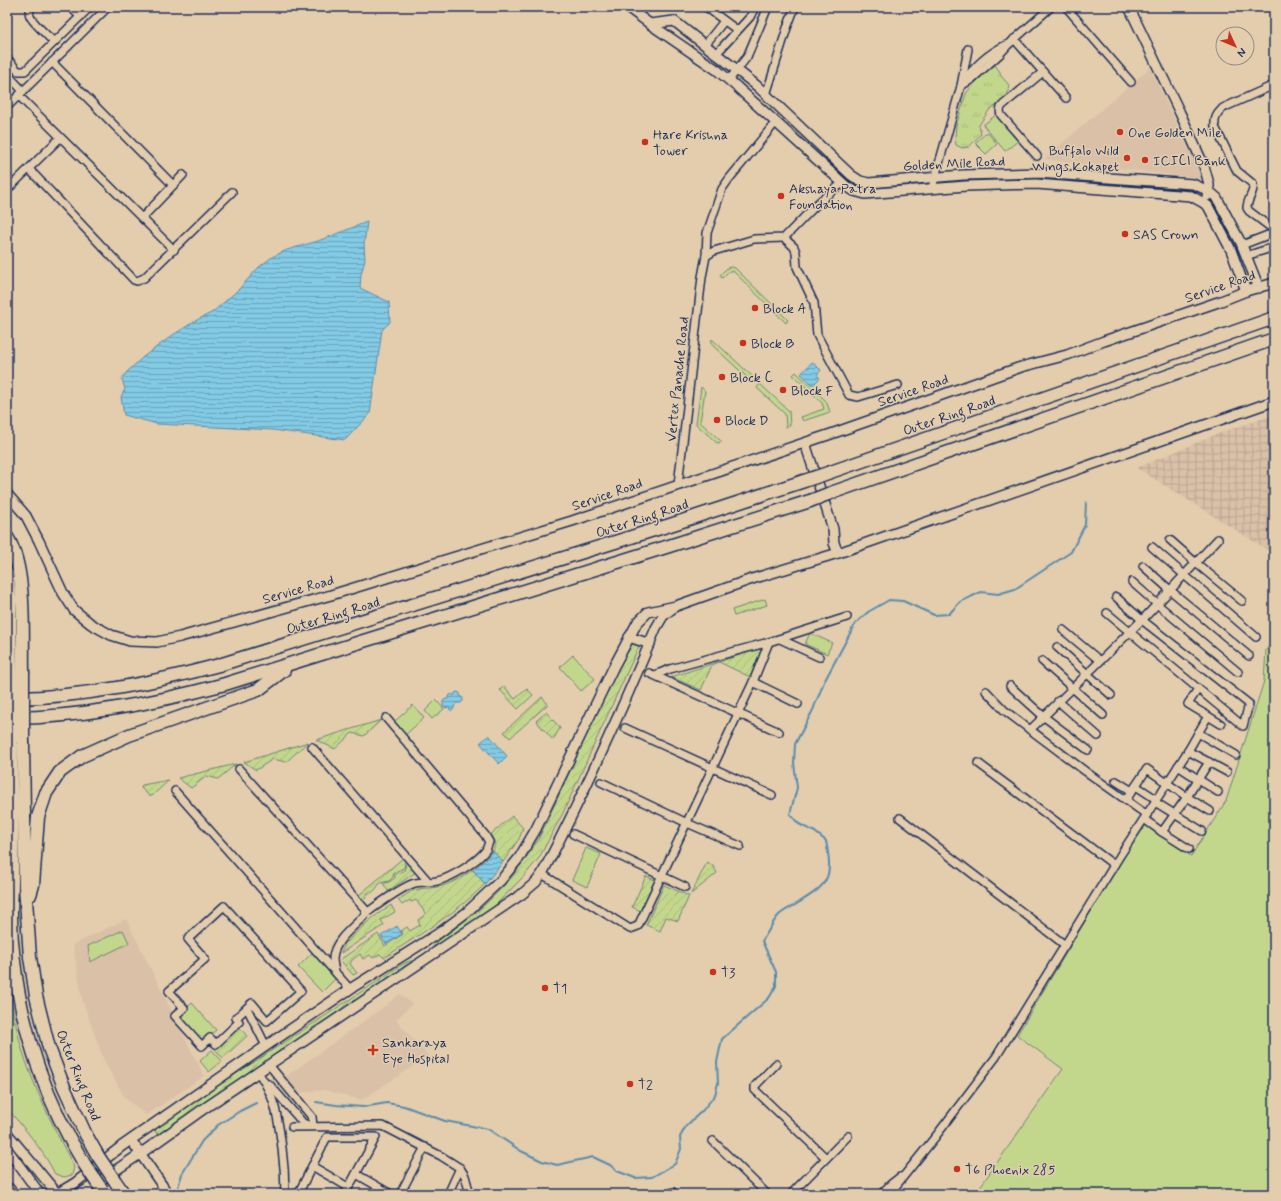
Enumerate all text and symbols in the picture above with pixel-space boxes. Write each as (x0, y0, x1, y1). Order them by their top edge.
north arrow (1215, 26, 1255, 66)
text: N (1234, 45, 1249, 60)
place label: One Golden Mile (1128, 124, 1222, 142)
place label: Hare Krishna Tower (653, 126, 728, 160)
marker: One Golden Mile (1115, 127, 1125, 137)
marker: Hare Krishna Tower (640, 137, 650, 147)
place label: Buffalo Wild Wings Kokapet (1032, 142, 1119, 177)
street label: Golden Mile Road (902, 152, 1006, 176)
place label: ICICI Bank (1153, 152, 1226, 170)
marker: Buffalo Wild Wings Kokapet (1122, 153, 1132, 163)
marker: ICICI Bank (1140, 155, 1150, 165)
place label: Akshaya Patra Foundation (789, 180, 876, 214)
marker: Akshaya Patra Foundation (776, 191, 786, 201)
place label: SAS Crown (1133, 226, 1199, 244)
marker: SAS Crown (1120, 229, 1130, 239)
street label: Service Road (1183, 266, 1258, 307)
place label: Block A (763, 300, 807, 318)
marker: Block A (750, 303, 760, 313)
street label: Vertex Panache Road (662, 316, 694, 443)
place label: Block B (751, 335, 795, 353)
marker: Block B (738, 338, 748, 348)
place label: Block C (730, 369, 773, 387)
street label: Service Road (876, 370, 951, 411)
marker: Block C (717, 372, 727, 382)
place label: Block F (791, 382, 834, 400)
marker: Block F (778, 385, 788, 395)
street label: Outer Ring Road (901, 392, 999, 442)
place label: Block D (725, 412, 769, 430)
marker: Block D (712, 415, 722, 425)
street label: Service Road (570, 474, 645, 515)
street label: Outer Ring Road (594, 495, 692, 544)
street label: Service Road (260, 571, 336, 609)
street label: Outer Ring Road (285, 593, 383, 641)
place label: T3 (721, 964, 735, 982)
marker: T3 (708, 967, 718, 977)
place label: T1 (553, 980, 567, 998)
marker: T1 (540, 983, 550, 993)
street label: Outer Ring Road (50, 1027, 104, 1124)
place label: Sankaraya Eye Hospital (382, 1034, 449, 1068)
marker: Sankaraya Eye Hospital (367, 1044, 379, 1056)
place label: T2 (638, 1076, 653, 1094)
marker: T2 (625, 1079, 635, 1089)
place label: T6 Phoenix 285 (965, 1161, 1055, 1179)
marker: T6 Phoenix 285 (952, 1164, 962, 1174)

